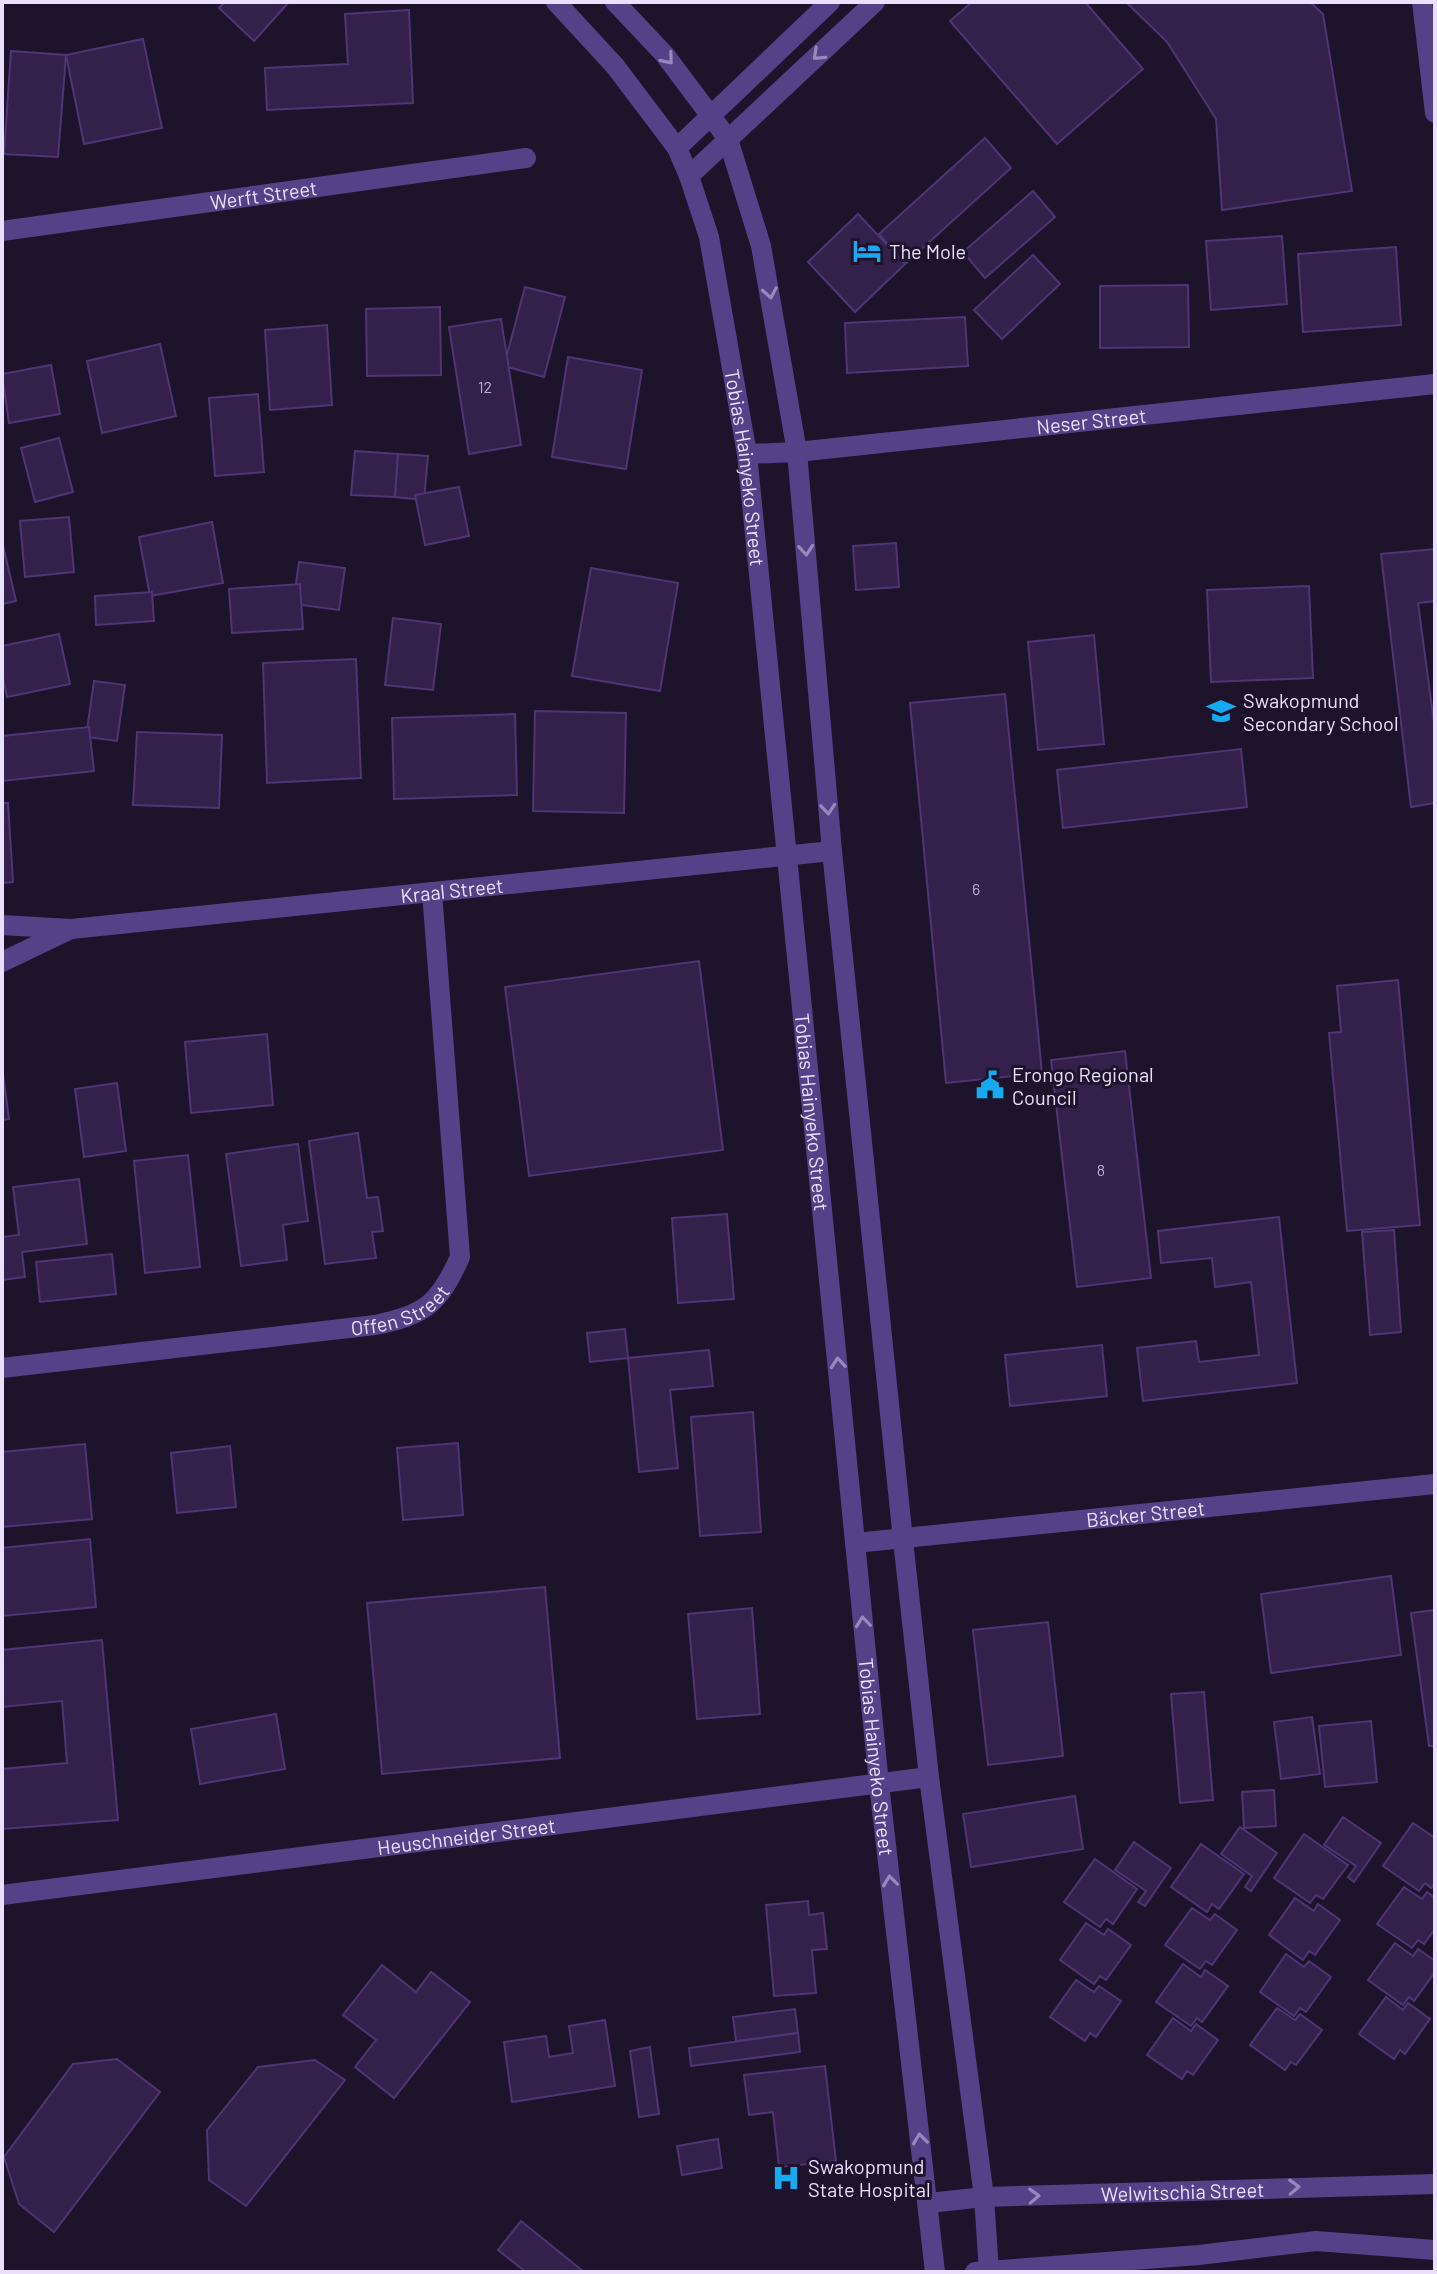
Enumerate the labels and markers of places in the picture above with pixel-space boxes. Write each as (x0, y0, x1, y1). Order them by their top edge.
hotel icon: The Mole (852, 236, 882, 266)
place label: The Mole (889, 239, 966, 263)
place label: Swakopmund Secondary School (1243, 688, 1399, 735)
school or university icon: Swakopmund Secondary School (1206, 696, 1236, 726)
place label: Erongo Regional Council (1012, 1062, 1154, 1109)
public building icon: Erongo Regional Council (975, 1070, 1005, 1100)
place label: Swakopmund State Hospital (808, 2154, 931, 2201)
hospital icon: Swakopmund State Hospital (771, 2163, 801, 2193)

